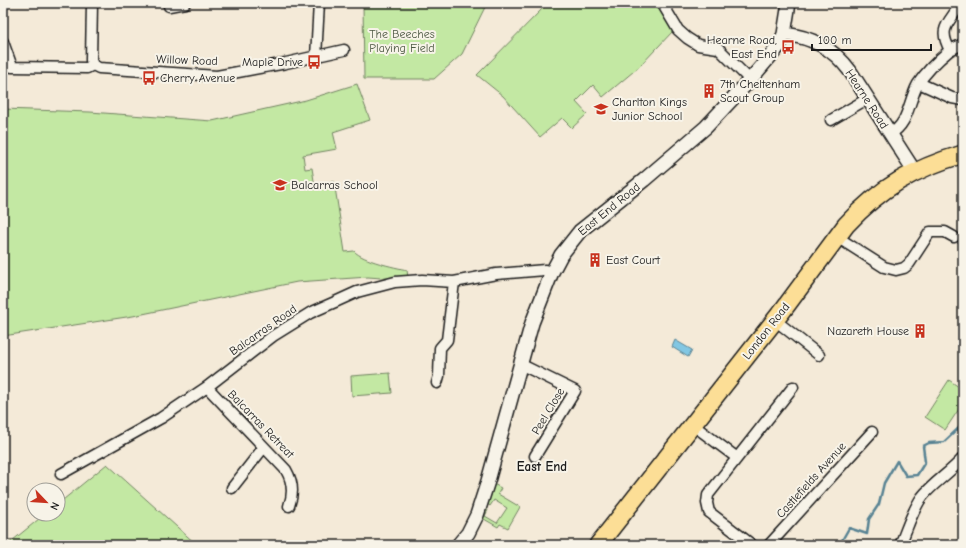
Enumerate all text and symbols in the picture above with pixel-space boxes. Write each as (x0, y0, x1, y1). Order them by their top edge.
scale bar (812, 26, 931, 52)
park label: The Beeches Playing Field (369, 27, 435, 55)
place label: Hearne Road, East End (707, 33, 777, 61)
text: 100 m (818, 33, 851, 47)
bus stop icon: Hearne Road, East End (780, 39, 796, 55)
street label: Willow Road (156, 52, 218, 68)
bus stop icon: Maple Drive (306, 54, 322, 70)
place label: Maple Drive (242, 55, 303, 69)
street label: Hearne Road (843, 67, 891, 131)
bus stop icon: Cherry Avenue (141, 70, 157, 86)
place label: Cherry Avenue (160, 71, 235, 85)
place label: 7th Cheltenham Scout Group (720, 77, 800, 105)
building icon: 7th Cheltenham Scout Group (701, 83, 717, 99)
place label: Charlton Kings Junior School (612, 95, 687, 123)
school or university icon: Charlton Kings Junior School (593, 101, 609, 117)
school or university icon: Balcarras School (272, 177, 288, 193)
place label: Balcarras School (291, 178, 378, 192)
street label: East End Road (575, 180, 643, 238)
building icon: East Court (587, 252, 603, 268)
place label: East Court (606, 253, 660, 267)
street label: London Road (740, 300, 792, 362)
street label: Balcarras Road (227, 302, 299, 358)
building icon: Nazareth House (912, 323, 928, 339)
place label: Nazareth House (827, 324, 909, 338)
street label: Peel Close (529, 385, 567, 437)
street label: Balcarras Retreat (225, 387, 297, 461)
street label: Castlefields Avenue (773, 439, 849, 521)
district label: East End (517, 459, 567, 474)
north arrow (26, 482, 66, 522)
text: N (47, 500, 62, 512)

